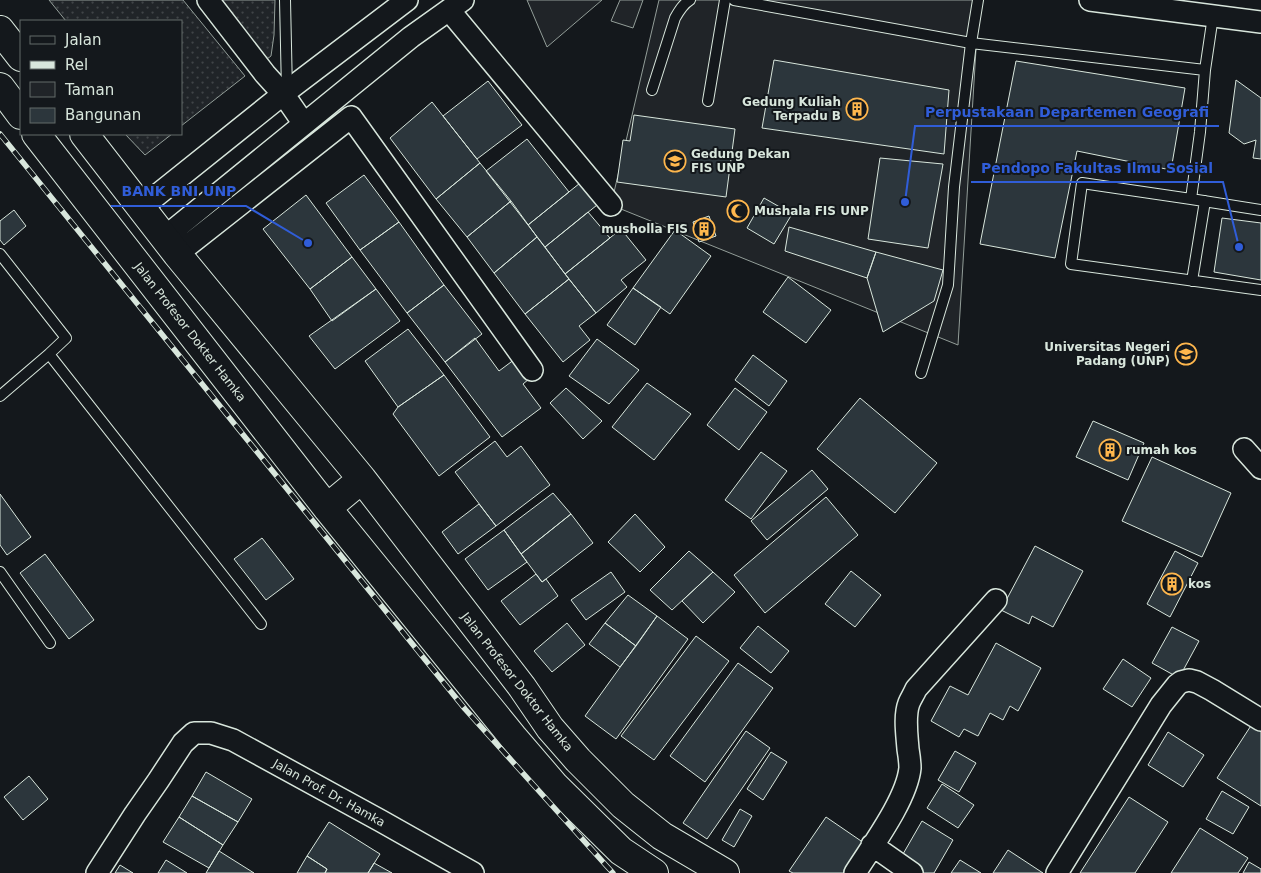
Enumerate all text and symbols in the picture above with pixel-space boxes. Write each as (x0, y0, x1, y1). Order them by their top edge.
legend (20, 20, 182, 135)
text: Jalan (64, 31, 101, 49)
text: Rel (65, 56, 88, 74)
text: Taman (64, 81, 114, 99)
place label: Gedung Kuliah Terpadu B (742, 95, 841, 123)
building icon: Gedung Kuliah Terpadu B (845, 97, 869, 121)
callout: Perpustakaan Departemen Geografi (915, 97, 1219, 126)
text: Perpustakaan Departemen Geografi (925, 104, 1209, 120)
text: Bangunan (65, 106, 141, 124)
place label: Gedung Dekan FIS UNP (691, 147, 790, 175)
school or university icon: Gedung Dekan FIS UNP (663, 149, 687, 173)
callout: Pendopo Fakultas Ilmu Sosial (971, 153, 1223, 182)
text: Pendopo Fakultas Ilmu Sosial (981, 160, 1213, 176)
callout: BANK BNI UNP (111, 177, 246, 206)
text: BANK BNI UNP (122, 183, 236, 199)
mosque icon: Mushala FIS UNP (726, 199, 750, 223)
place label: Mushala FIS UNP (754, 204, 869, 218)
building icon: musholla FIS (692, 217, 716, 241)
place label: musholla FIS (601, 222, 688, 236)
street label: Jalan Profesor Dokter Hamka (131, 259, 249, 404)
place label: Universitas Negeri Padang (UNP) (1044, 340, 1170, 368)
school or university icon: Universitas Negeri Padang (UNP) (1174, 342, 1198, 366)
building icon: rumah kos (1098, 438, 1122, 462)
place label: rumah kos (1126, 443, 1197, 457)
building icon: kos (1160, 572, 1184, 596)
place label: kos (1188, 577, 1211, 591)
street label: Jalan Profesor Doktor Hamka (458, 609, 576, 754)
street label: Jalan Prof. Dr. Hamka (270, 756, 387, 830)

